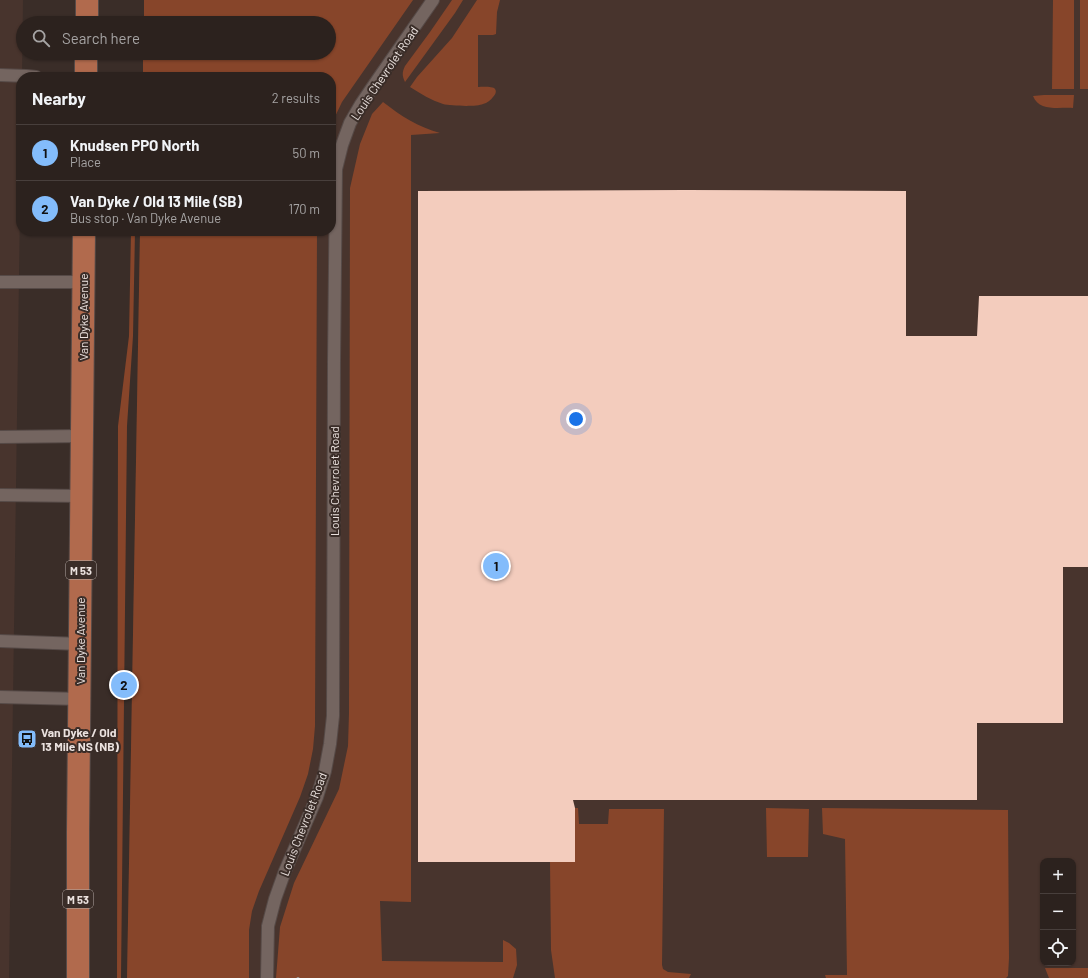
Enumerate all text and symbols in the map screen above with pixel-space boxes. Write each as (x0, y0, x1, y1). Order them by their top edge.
search box (16, 16, 336, 60)
street label: Louis Chevrolet Road (347, 24, 421, 122)
icon: search (30, 27, 52, 49)
text: Search here (62, 29, 140, 47)
text: Nearby (32, 88, 86, 108)
text: 2 results (272, 90, 320, 106)
text: Knudsen PPO North (70, 136, 199, 154)
text: 1 (43, 145, 47, 161)
text: 50 m (293, 145, 320, 161)
text: Place (70, 154, 101, 170)
text: Van Dyke / Old 13 Mile (SB) (70, 192, 242, 210)
text: 2 (41, 201, 49, 217)
text: 170 m (289, 201, 320, 217)
text: Bus stop · Van Dyke Avenue (70, 210, 221, 226)
street label: Van Dyke Avenue (76, 273, 90, 361)
your location (566, 409, 586, 429)
street label: Louis Chevrolet Road (327, 426, 341, 536)
pin: 1 (483, 551, 509, 581)
road number: M 53 (66, 561, 96, 579)
street label: Van Dyke Avenue (73, 597, 87, 685)
pin: 2 (111, 670, 137, 700)
place label: Van Dyke / Old 13 Mile NS (NB) (41, 725, 120, 753)
bus stop icon: Van Dyke / Old 13 Mile NS (NB) (16, 728, 38, 750)
street label: Louis Chevrolet Road (277, 770, 329, 878)
map controls (1040, 858, 1076, 966)
button: + (1040, 858, 1076, 894)
road number: M 53 (63, 890, 93, 908)
button: − (1040, 894, 1076, 930)
button: locate (1040, 930, 1076, 966)

